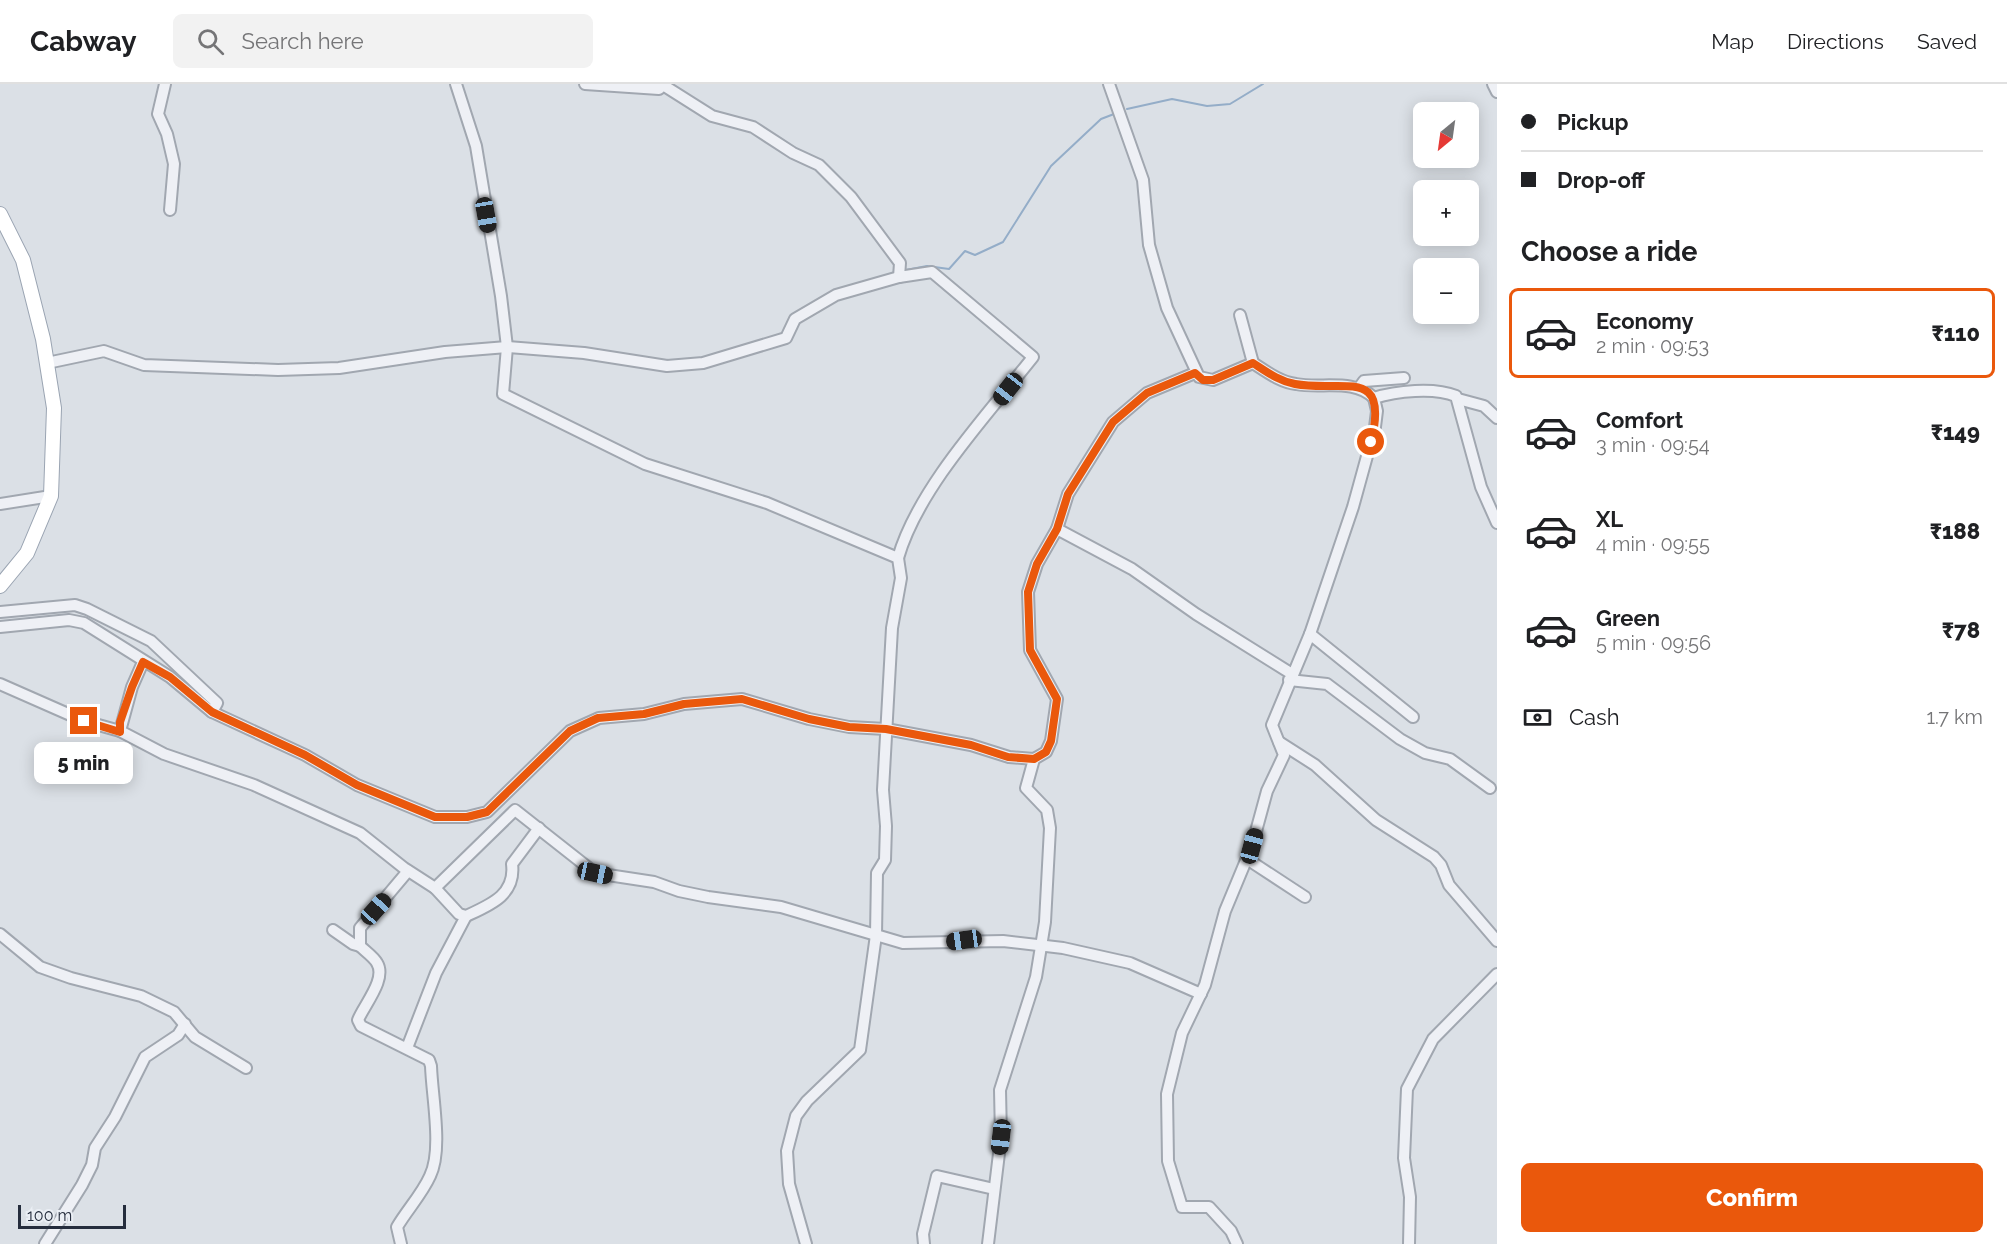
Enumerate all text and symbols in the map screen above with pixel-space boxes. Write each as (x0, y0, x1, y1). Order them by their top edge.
search box (173, 14, 593, 68)
text: Cabway (30, 25, 137, 58)
icon: search (194, 25, 227, 58)
text: Search here (242, 28, 364, 54)
text: Map (1711, 29, 1754, 54)
text: Directions (1787, 29, 1884, 54)
text: Saved (1917, 29, 1977, 54)
north arrow (1413, 102, 1479, 168)
map controls (1413, 102, 1479, 324)
text: Pickup (1557, 109, 1629, 135)
text: Drop-off (1557, 167, 1645, 193)
button: + (1413, 180, 1479, 246)
car (474, 196, 498, 234)
text: Choose a ride (1521, 236, 1697, 267)
button: − (1413, 258, 1479, 324)
icon: car (1524, 306, 1578, 360)
text: Economy (1596, 308, 1694, 334)
text: ₹110 (1931, 320, 1980, 346)
text: 2 min · 09:53 (1596, 334, 1709, 358)
car (990, 369, 1026, 409)
icon: car (1524, 405, 1578, 459)
text: Comfort (1596, 407, 1683, 433)
text: ₹149 (1931, 419, 1980, 445)
route start (1357, 428, 1384, 455)
text: 3 min · 09:54 (1596, 433, 1710, 457)
icon: car (1524, 504, 1578, 558)
text: XL (1596, 506, 1623, 532)
text: ₹188 (1930, 518, 1980, 544)
text: 4 min · 09:55 (1596, 532, 1710, 556)
icon: car (1524, 603, 1578, 657)
text: Green (1596, 605, 1660, 631)
text: ₹78 (1942, 617, 1980, 643)
text: 5 min · 09:56 (1596, 631, 1711, 655)
icon: cash (1521, 701, 1554, 734)
text: Cash (1569, 704, 1620, 730)
text: 1.7 km (1926, 705, 1983, 729)
route end (70, 707, 97, 734)
callout: 5 min (34, 742, 134, 784)
text: 5 min (57, 751, 110, 775)
car (1239, 826, 1265, 866)
car (576, 860, 614, 886)
car (357, 890, 395, 928)
car (945, 929, 983, 951)
car (990, 1118, 1012, 1156)
button: Confirm (1521, 1163, 1983, 1232)
scale bar (18, 1202, 126, 1230)
text: 100 m (27, 1206, 72, 1225)

